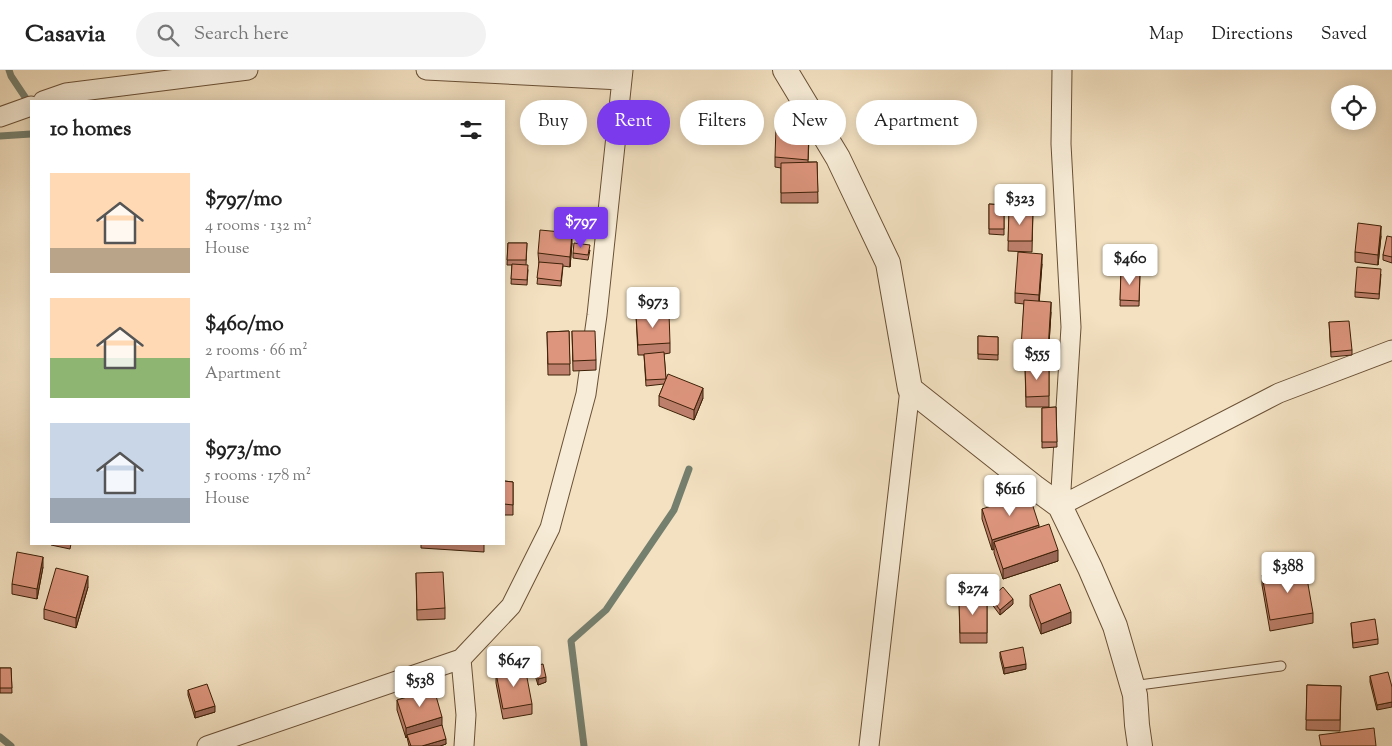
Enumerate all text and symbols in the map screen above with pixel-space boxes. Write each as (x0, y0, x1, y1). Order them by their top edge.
search box (136, 12, 486, 57)
text: Casavia (25, 18, 106, 52)
icon: search (154, 21, 182, 49)
text: Search here (194, 21, 289, 48)
text: Map (1149, 22, 1184, 48)
text: Directions (1212, 22, 1293, 48)
text: Saved (1321, 22, 1367, 48)
map controls (1331, 85, 1376, 130)
button: locate (1331, 85, 1376, 130)
chip: Buy (520, 100, 587, 145)
chip: Rent (597, 100, 670, 145)
chip: Filters (680, 100, 764, 145)
chip: New (774, 100, 846, 145)
chip: Apartment (856, 100, 977, 145)
text: 10 homes (50, 115, 131, 145)
icon: filters (457, 116, 485, 144)
pin: $323 (990, 184, 1050, 226)
text: $797/mo (205, 185, 282, 215)
text: $323 (1006, 188, 1034, 211)
icon: home (90, 193, 150, 253)
pin: $797 (551, 206, 611, 249)
text: $797 (565, 211, 597, 234)
text: 4 rooms · 132 m² (205, 215, 312, 238)
text: House (205, 238, 249, 261)
pin: $460 (1100, 244, 1160, 286)
text: $460 (1114, 248, 1146, 271)
pin: $973 (623, 286, 683, 329)
text: $973 (638, 291, 668, 314)
text: $460/mo (205, 310, 284, 340)
icon: home (90, 318, 150, 378)
pin: $555 (1007, 338, 1067, 381)
text: 2 rooms · 66 m² (205, 340, 308, 363)
text: $555 (1024, 343, 1050, 366)
text: Apartment (205, 363, 281, 386)
text: $973/mo (205, 435, 281, 465)
icon: home (90, 443, 150, 503)
text: 5 rooms · 178 m² (205, 465, 311, 488)
pin: $616 (980, 474, 1040, 517)
text: $616 (995, 479, 1025, 502)
text: House (205, 488, 249, 511)
pin: $388 (1258, 552, 1318, 594)
text: $388 (1273, 556, 1304, 579)
pin: $274 (943, 574, 1003, 616)
text: $274 (957, 578, 989, 601)
pin: $647 (484, 646, 544, 688)
text: $647 (498, 650, 530, 673)
pin: $538 (390, 666, 450, 708)
text: $538 (406, 670, 434, 693)

